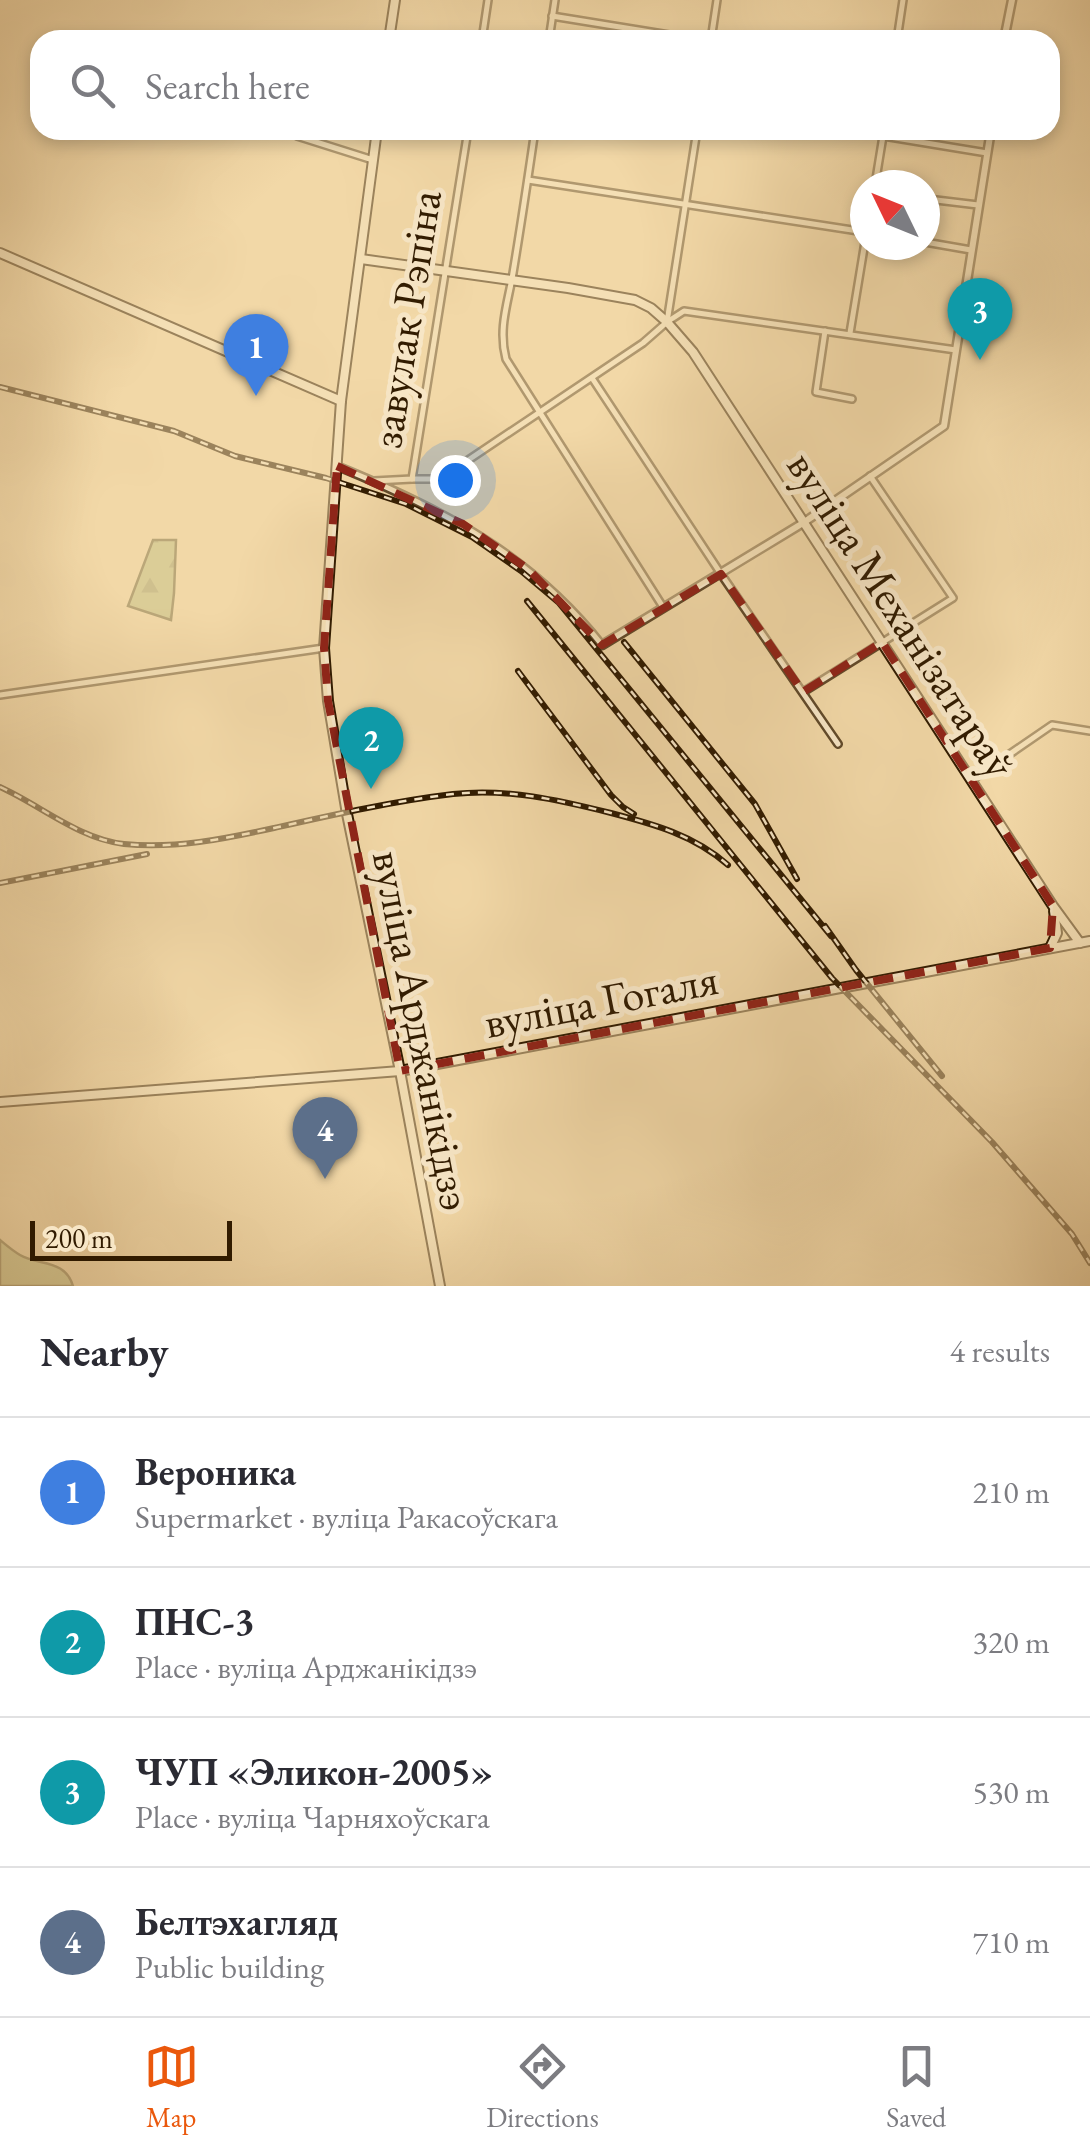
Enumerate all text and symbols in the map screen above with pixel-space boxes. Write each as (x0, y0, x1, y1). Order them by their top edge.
search box (30, 30, 1060, 140)
icon: search (65, 58, 120, 113)
text: Search here (145, 61, 310, 110)
north arrow (850, 170, 940, 260)
street label: завулак Рэпіна (356, 186, 454, 452)
pin: 3 (948, 278, 1012, 360)
pin: 1 (224, 314, 288, 396)
street label: вуліца Механізатараў (775, 439, 1030, 789)
your location (430, 455, 481, 506)
pin: 2 (338, 706, 404, 789)
street label: вуліца Арджанікідзэ (360, 845, 486, 1215)
street label: вуліца Гогаля (479, 949, 723, 1051)
pin: 4 (292, 1096, 358, 1179)
scale bar (30, 1216, 232, 1260)
text: 200 m (45, 1220, 113, 1256)
text: Nearby (40, 1324, 169, 1379)
text: 4 results (950, 1330, 1050, 1372)
text: Вероника (135, 1447, 296, 1496)
text: 1 (64, 1471, 81, 1513)
text: 210 m (973, 1471, 1050, 1513)
text: Supermarket · вуліца Ракасоўскага (135, 1496, 558, 1538)
text: ПНС-3 (135, 1597, 255, 1646)
text: 2 (64, 1621, 81, 1663)
text: 320 m (973, 1621, 1050, 1663)
text: Place · вуліца Арджанікідзэ (135, 1646, 477, 1688)
text: ЧУП «Эликон-2005» (135, 1747, 493, 1796)
text: 3 (64, 1771, 81, 1813)
text: 530 m (973, 1771, 1050, 1813)
text: Place · вуліца Чарняхоўскага (135, 1796, 490, 1838)
text: Белтэхагляд (135, 1897, 338, 1946)
text: 4 (64, 1921, 81, 1963)
text: 710 m (973, 1921, 1050, 1963)
text: Public building (135, 1946, 324, 1988)
tab: Map (144, 2039, 199, 2135)
tab: Directions (486, 2039, 599, 2135)
tab: Saved (886, 2039, 946, 2135)

